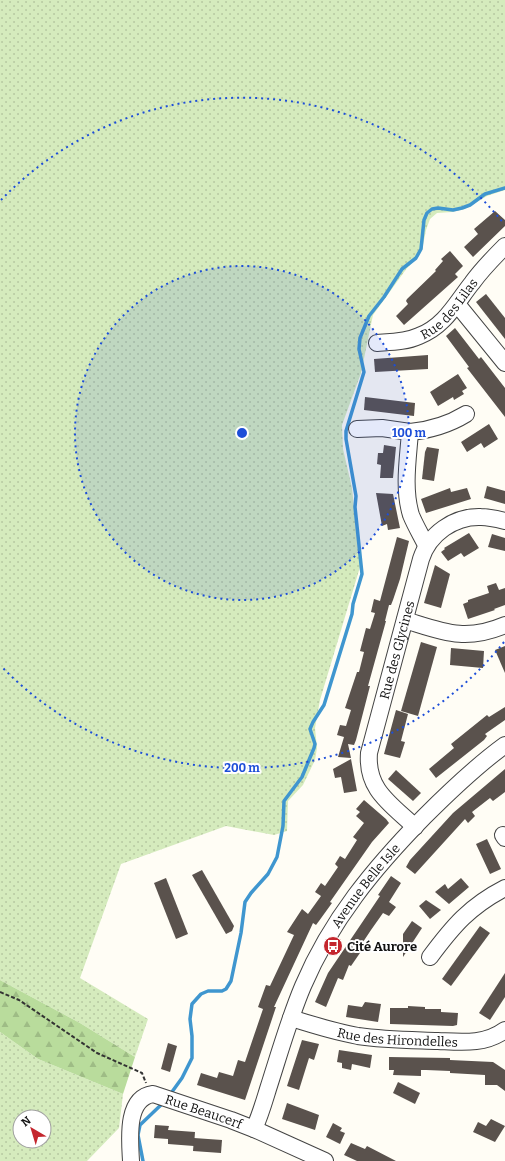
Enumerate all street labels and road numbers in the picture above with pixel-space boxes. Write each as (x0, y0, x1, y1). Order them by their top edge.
street label: Rue des Lilas (418, 275, 480, 342)
street label: Rue des Glycines (376, 599, 417, 701)
street label: Avenue Belle Isle (328, 840, 403, 930)
street label: Rue des Hirondelles (336, 1024, 458, 1049)
street label: Rue Beaucerf (163, 1091, 246, 1132)

